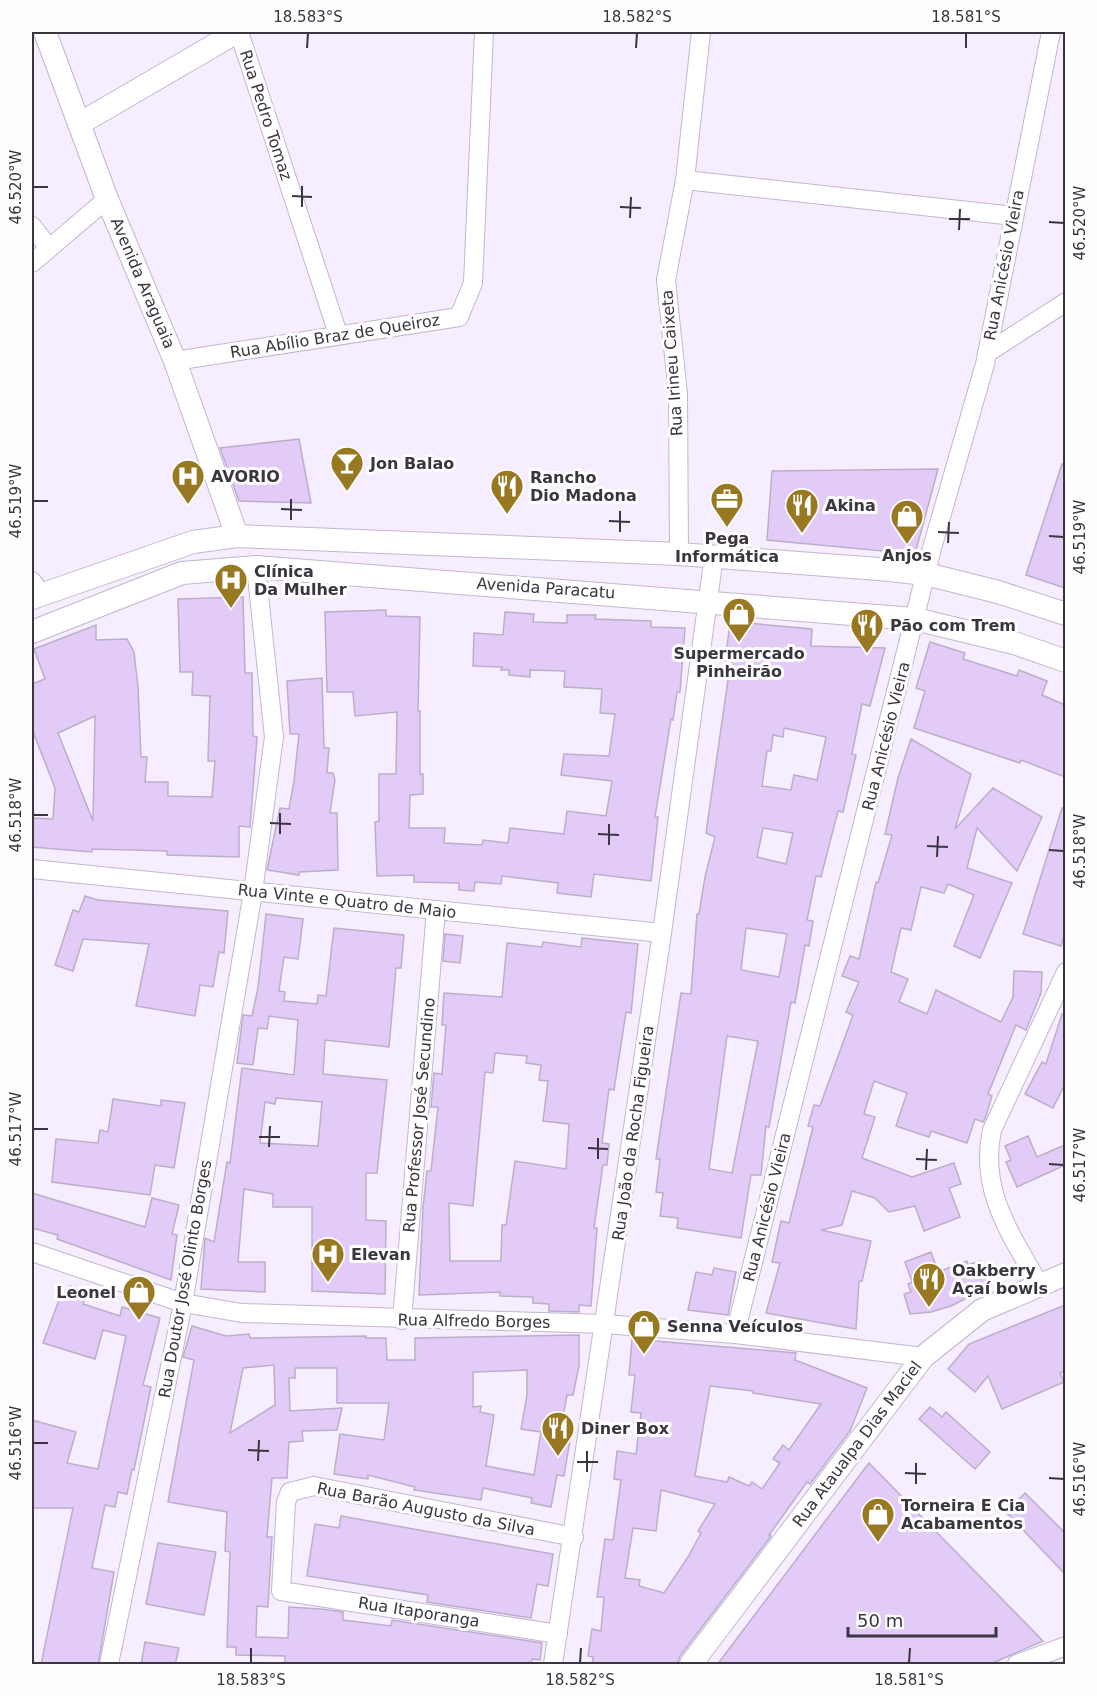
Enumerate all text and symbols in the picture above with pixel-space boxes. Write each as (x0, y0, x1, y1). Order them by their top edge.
text: 18.583°S (273, 8, 343, 26)
text: 18.582°S (602, 8, 672, 26)
text: 18.581°S (931, 8, 1001, 26)
street label: Rua Pedro Tomaz (236, 47, 296, 183)
text: 46.520°W (7, 149, 25, 224)
text: 46.520°W (1071, 185, 1089, 260)
street label: Rua Anicésio Vieira (980, 188, 1028, 342)
street label: Avenida Araguaia (107, 215, 179, 351)
street label: Rua Irineu Caixeta (657, 289, 687, 437)
street label: Rua Abílio Braz de Queiroz (229, 310, 441, 362)
bar icon: Jon Balao (329, 445, 365, 492)
place label: Jon Balao (369, 454, 454, 473)
hospital icon: AVORIO (170, 458, 206, 505)
text: 46.519°W (7, 463, 25, 538)
place label: AVORIO (211, 467, 280, 486)
restaurant icon: Rancho Dio Madona (489, 468, 525, 515)
place label: Rancho Dio Madona (530, 468, 637, 505)
office icon: Pega Informática (709, 481, 745, 528)
restaurant icon: Akina (784, 487, 820, 534)
place label: Akina (825, 496, 876, 515)
shop icon: Anjos (889, 498, 925, 545)
text: 46.519°W (1071, 499, 1089, 574)
place label: Pega Informática (675, 529, 779, 566)
place label: Anjos (882, 546, 932, 565)
hospital icon: Clínica Da Mulher (213, 562, 249, 609)
place label: Clínica Da Mulher (254, 562, 347, 599)
street label: Avenida Paracatu (476, 574, 616, 602)
shop icon: Supermercado Pinheirão (721, 596, 757, 643)
restaurant icon: Pão com Trem (849, 607, 885, 654)
place label: Pão com Trem (890, 616, 1016, 635)
place label: Supermercado Pinheirão (673, 644, 805, 681)
street label: Rua Anicésio Vieira (858, 659, 914, 813)
text: 46.518°W (7, 777, 25, 852)
text: 46.518°W (1071, 813, 1089, 888)
street label: Rua Vinte e Quatro de Maio (237, 880, 457, 922)
street label: Rua Professor José Secundino (399, 997, 439, 1233)
street label: Rua João da Rocha Figueira (608, 1024, 658, 1242)
text: 46.517°W (7, 1091, 25, 1166)
text: 46.517°W (1071, 1127, 1089, 1202)
street label: Rua Anicésio Vieira (739, 1130, 795, 1284)
street label: Rua Doutor José Olinto Borges (155, 1159, 215, 1399)
hospital icon: Elevan (310, 1236, 346, 1283)
place label: Elevan (351, 1245, 411, 1264)
restaurant icon: Oakberry Açaí bowls (911, 1261, 947, 1308)
place label: Oakberry Açaí bowls (952, 1261, 1048, 1298)
shop icon: Leonel (121, 1274, 157, 1321)
place label: Leonel (56, 1283, 116, 1302)
shop icon: Senna Veículos (626, 1308, 662, 1355)
street label: Rua Alfredo Borges (397, 1310, 551, 1332)
place label: Senna Veículos (667, 1317, 803, 1336)
street label: Rua Ataualpa Dias Maciel (788, 1357, 926, 1531)
text: 46.516°W (7, 1405, 25, 1480)
restaurant icon: Diner Box (540, 1410, 576, 1457)
place label: Diner Box (581, 1419, 670, 1438)
text: 46.516°W (1071, 1441, 1089, 1516)
street label: Rua Barão Augusto da Silva (315, 1479, 537, 1539)
shop icon: Torneira E Cia Acabamentos (860, 1496, 896, 1543)
place label: Torneira E Cia Acabamentos (901, 1496, 1025, 1533)
street label: Rua Itaporanga (357, 1593, 481, 1631)
scale bar (848, 1600, 996, 1638)
text: 50 m (857, 1610, 903, 1631)
text: 18.583°S (216, 1671, 286, 1689)
text: 18.582°S (545, 1671, 615, 1689)
text: 18.581°S (874, 1671, 944, 1689)

